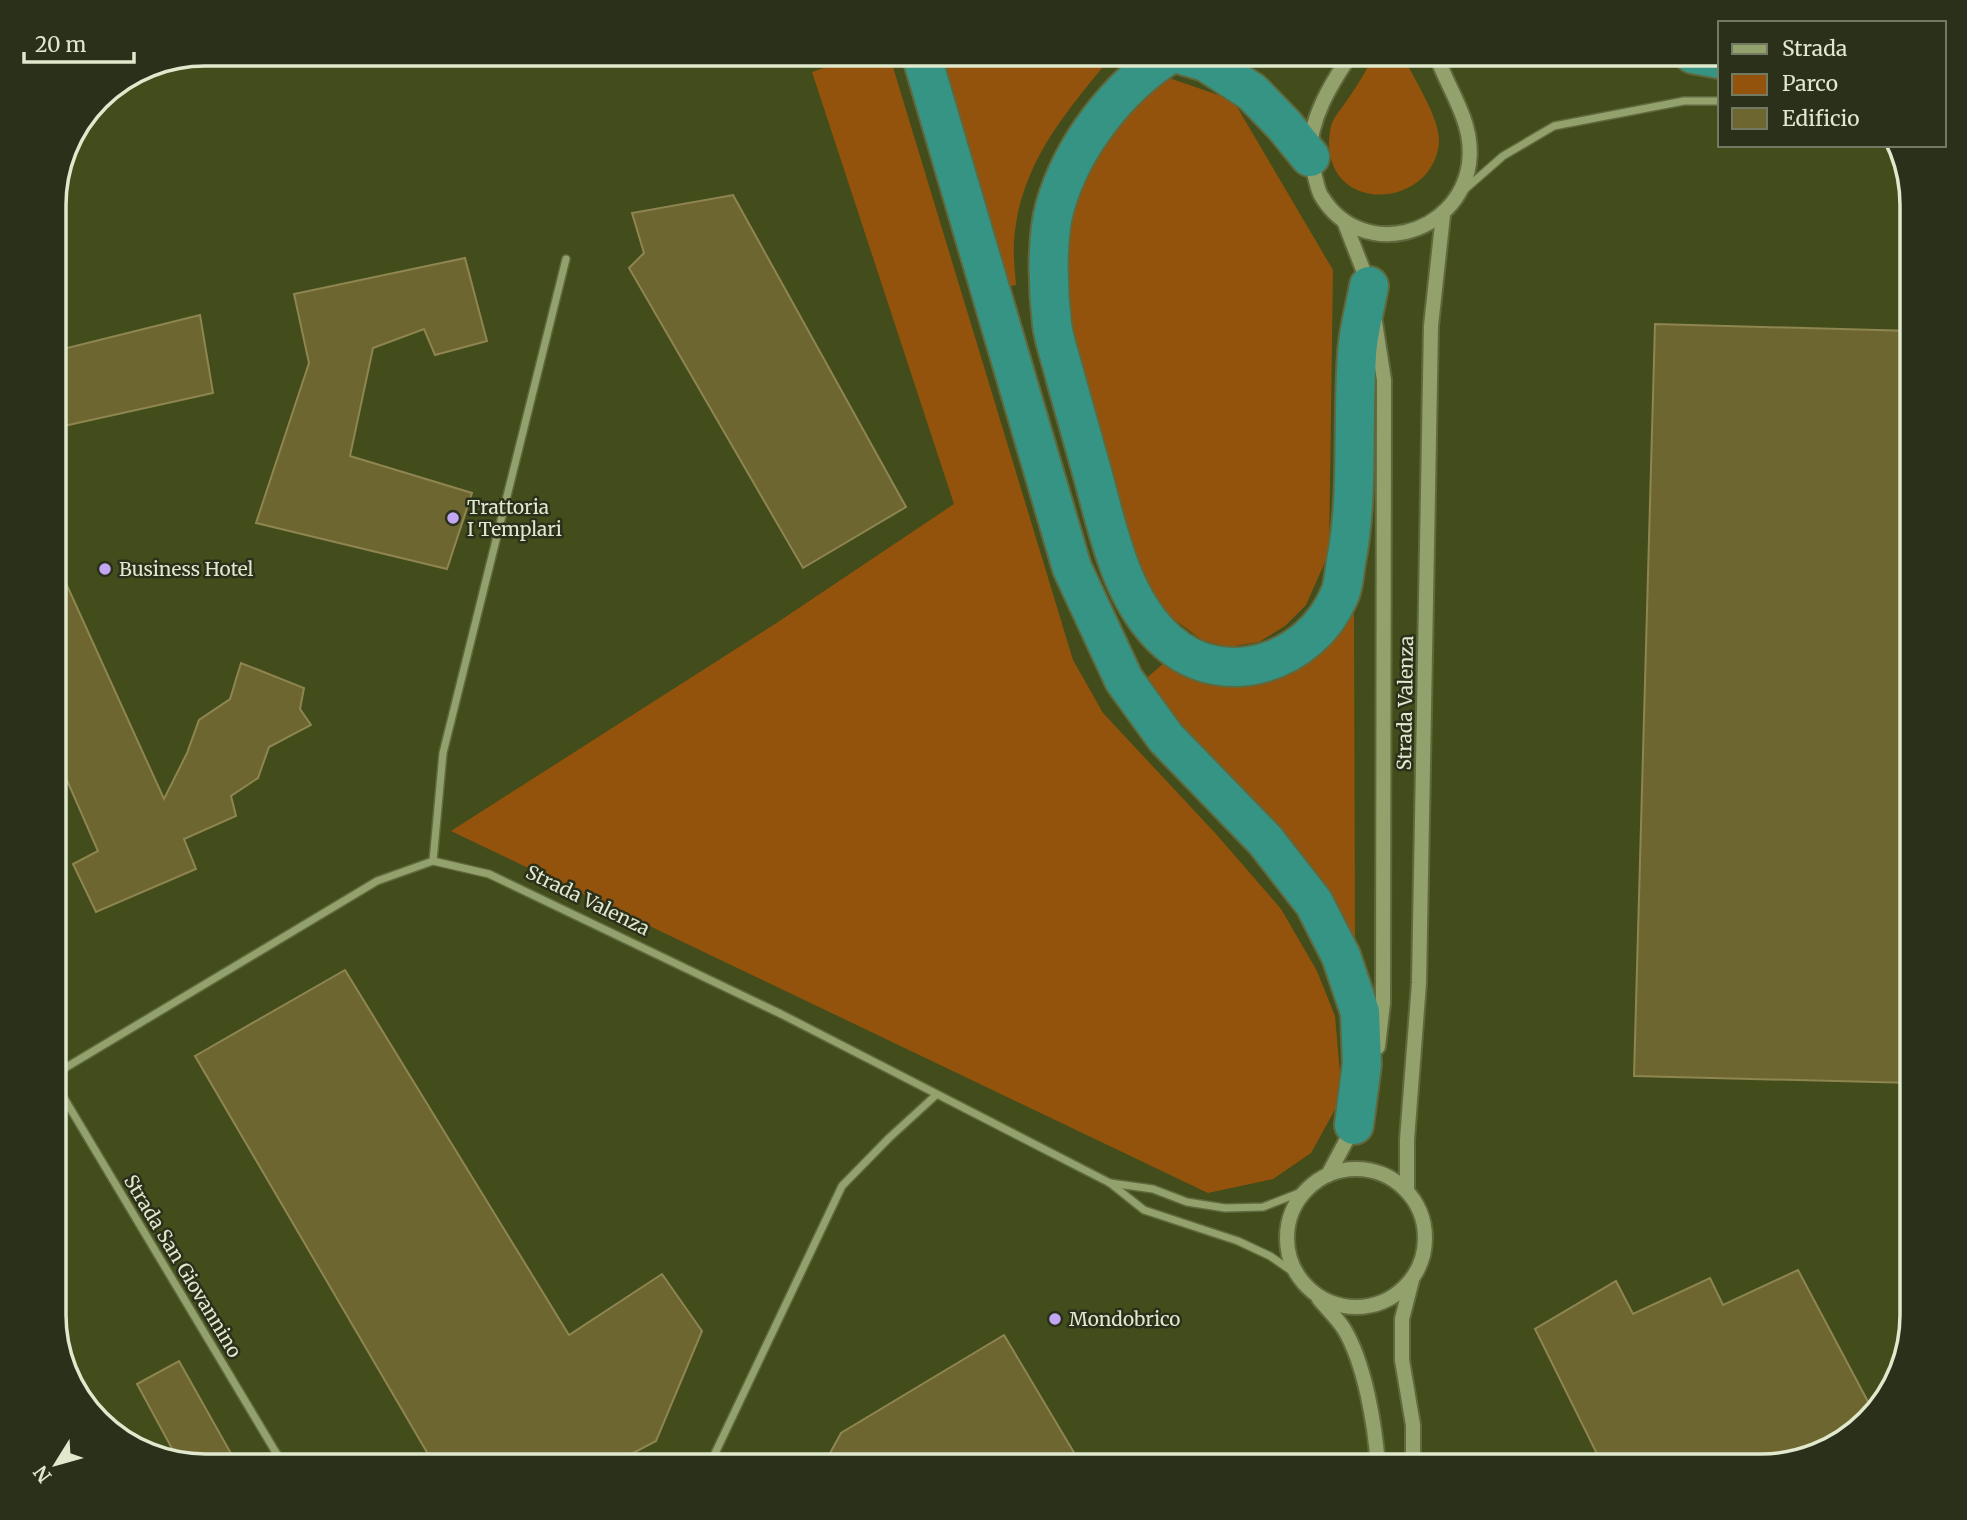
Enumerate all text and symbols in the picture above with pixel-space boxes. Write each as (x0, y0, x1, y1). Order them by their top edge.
scale bar (24, 21, 135, 65)
legend (1718, 21, 1946, 147)
text: 20 m (35, 31, 87, 58)
text: Strada (1782, 35, 1847, 62)
text: Parco (1782, 70, 1838, 97)
text: Edificio (1782, 105, 1859, 132)
place label: Trattoria I Templari (467, 495, 562, 541)
marker: Trattoria I Templari (445, 510, 461, 526)
place label: Business Hotel (119, 557, 254, 581)
marker: Business Hotel (97, 561, 113, 577)
street label: Strada Valenza (1392, 635, 1418, 771)
street label: Strada Valenza (522, 860, 654, 940)
street label: Strada San Giovannino (119, 1170, 247, 1362)
place label: Mondobrico (1069, 1307, 1180, 1331)
marker: Mondobrico (1047, 1311, 1063, 1327)
north arrow (21, 1429, 91, 1499)
text: N (28, 1461, 57, 1487)

